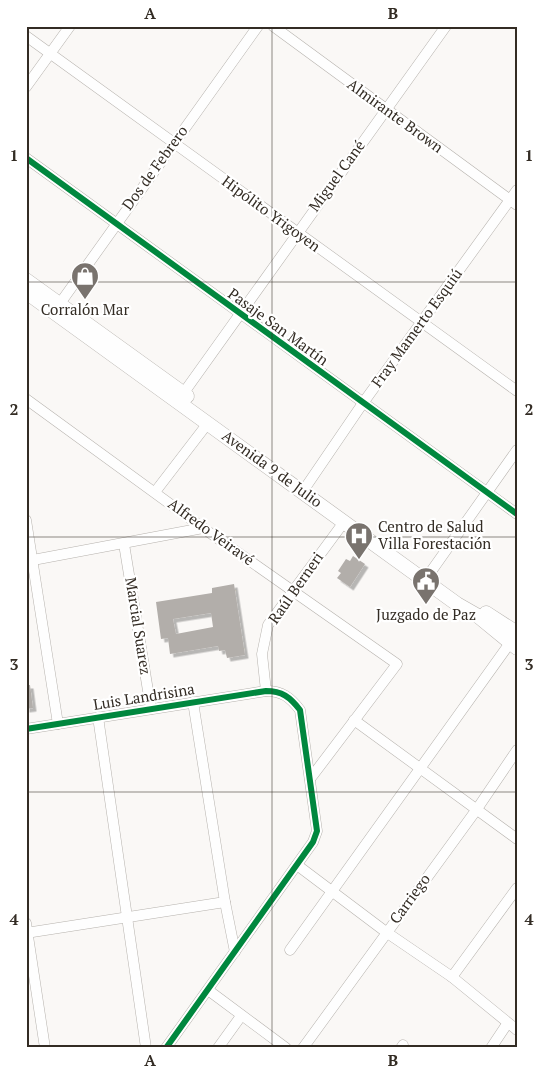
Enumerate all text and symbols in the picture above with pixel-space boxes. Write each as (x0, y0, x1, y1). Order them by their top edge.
text: A (144, 2, 156, 24)
text: B (388, 2, 398, 24)
street label: Almirante Brown (344, 74, 448, 157)
street label: Dos de Febrero (117, 121, 192, 214)
street label: Miguel Cané (304, 136, 369, 215)
text: 1 (9, 144, 19, 166)
text: 1 (524, 144, 534, 166)
street label: Hipólito Yrigoyen (218, 171, 325, 256)
shop icon: Corralón Mar (70, 261, 100, 300)
street label: Fray Mamerto Esquiú (366, 264, 466, 391)
street label: Pasaje San Martín (224, 283, 333, 369)
place label: Corralón Mar (41, 299, 129, 319)
text: 2 (9, 398, 19, 420)
text: 2 (524, 398, 534, 420)
street label: Avenida 9 de Julio (218, 425, 327, 511)
street label: Alfredo Veiravé (164, 493, 259, 569)
place label: Centro de Salud Villa Forestación (378, 516, 491, 553)
hospital icon: Centro de Salud Villa Forestación (344, 521, 374, 560)
street label: Raúl Berneri (263, 548, 327, 627)
public building icon: Juzgado de Paz (411, 566, 441, 605)
street label: Marcial Suarez (121, 576, 157, 676)
place label: Juzgado de Paz (376, 604, 476, 624)
text: 3 (9, 653, 19, 675)
text: 3 (524, 653, 534, 675)
street label: Luis Landrisina (92, 678, 196, 714)
street label: Carriego (384, 869, 434, 927)
text: 4 (9, 908, 19, 930)
text: 4 (524, 908, 534, 930)
text: A (144, 1049, 156, 1071)
text: B (388, 1049, 398, 1071)

